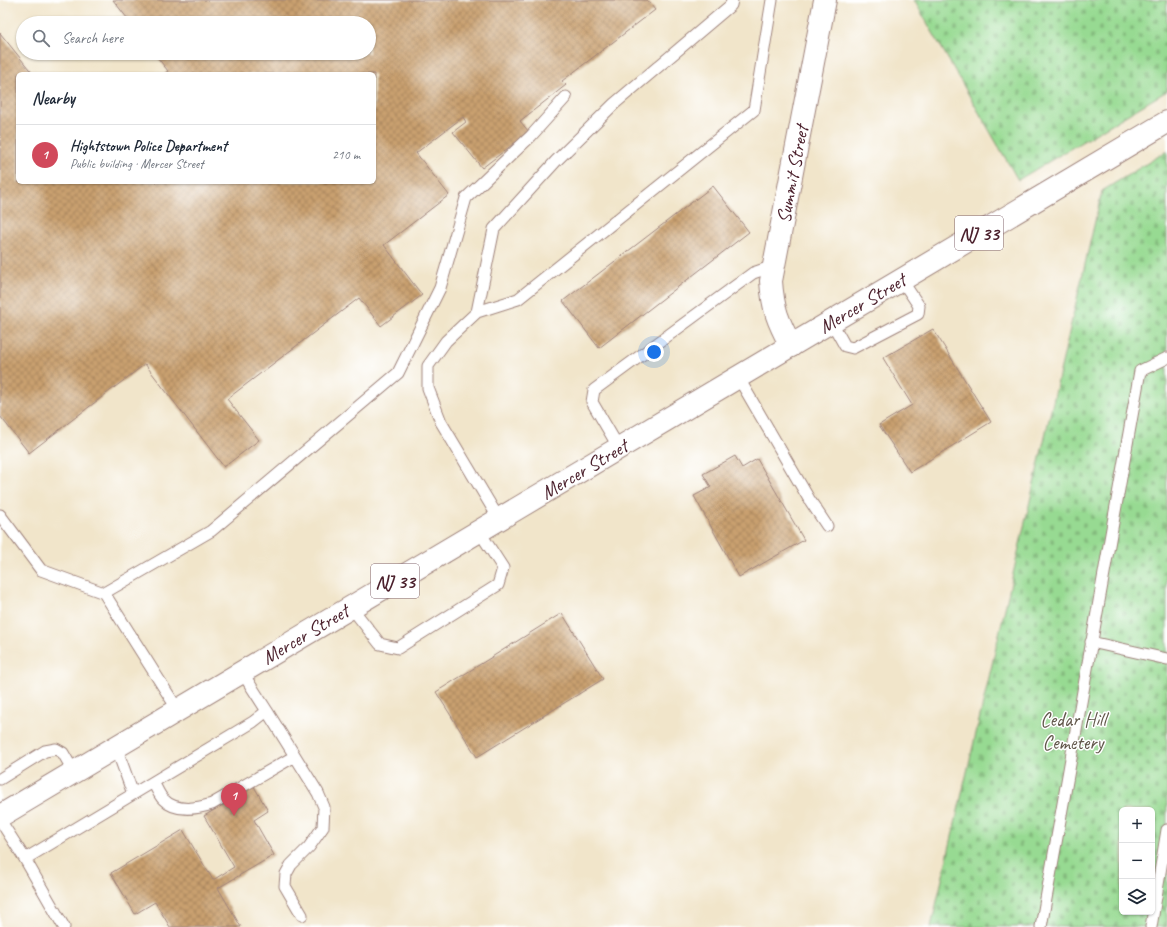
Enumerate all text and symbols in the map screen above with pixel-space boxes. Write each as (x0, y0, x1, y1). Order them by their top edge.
search box (16, 16, 376, 60)
icon: search (30, 27, 52, 49)
text: Search here (62, 29, 123, 48)
text: Nearby (32, 88, 75, 109)
street label: Summit Street (771, 120, 815, 225)
text: Hightstown Police Department (70, 137, 227, 156)
text: 1 (42, 147, 48, 163)
text: 210 m (332, 147, 360, 163)
text: Public building · Mercer Street (70, 156, 204, 172)
road number: NJ 33 (955, 216, 1003, 250)
street label: Mercer Street (814, 266, 913, 339)
your location (644, 342, 664, 362)
street label: Mercer Street (536, 432, 635, 505)
road number: NJ 33 (371, 564, 419, 598)
street label: Mercer Street (257, 597, 356, 670)
park label: Cedar Hill Cemetery (1040, 707, 1109, 755)
pin: 1 (221, 783, 247, 816)
map controls (1119, 807, 1155, 915)
button: + (1119, 807, 1155, 843)
button: − (1119, 843, 1155, 879)
button: layers (1119, 879, 1155, 915)

